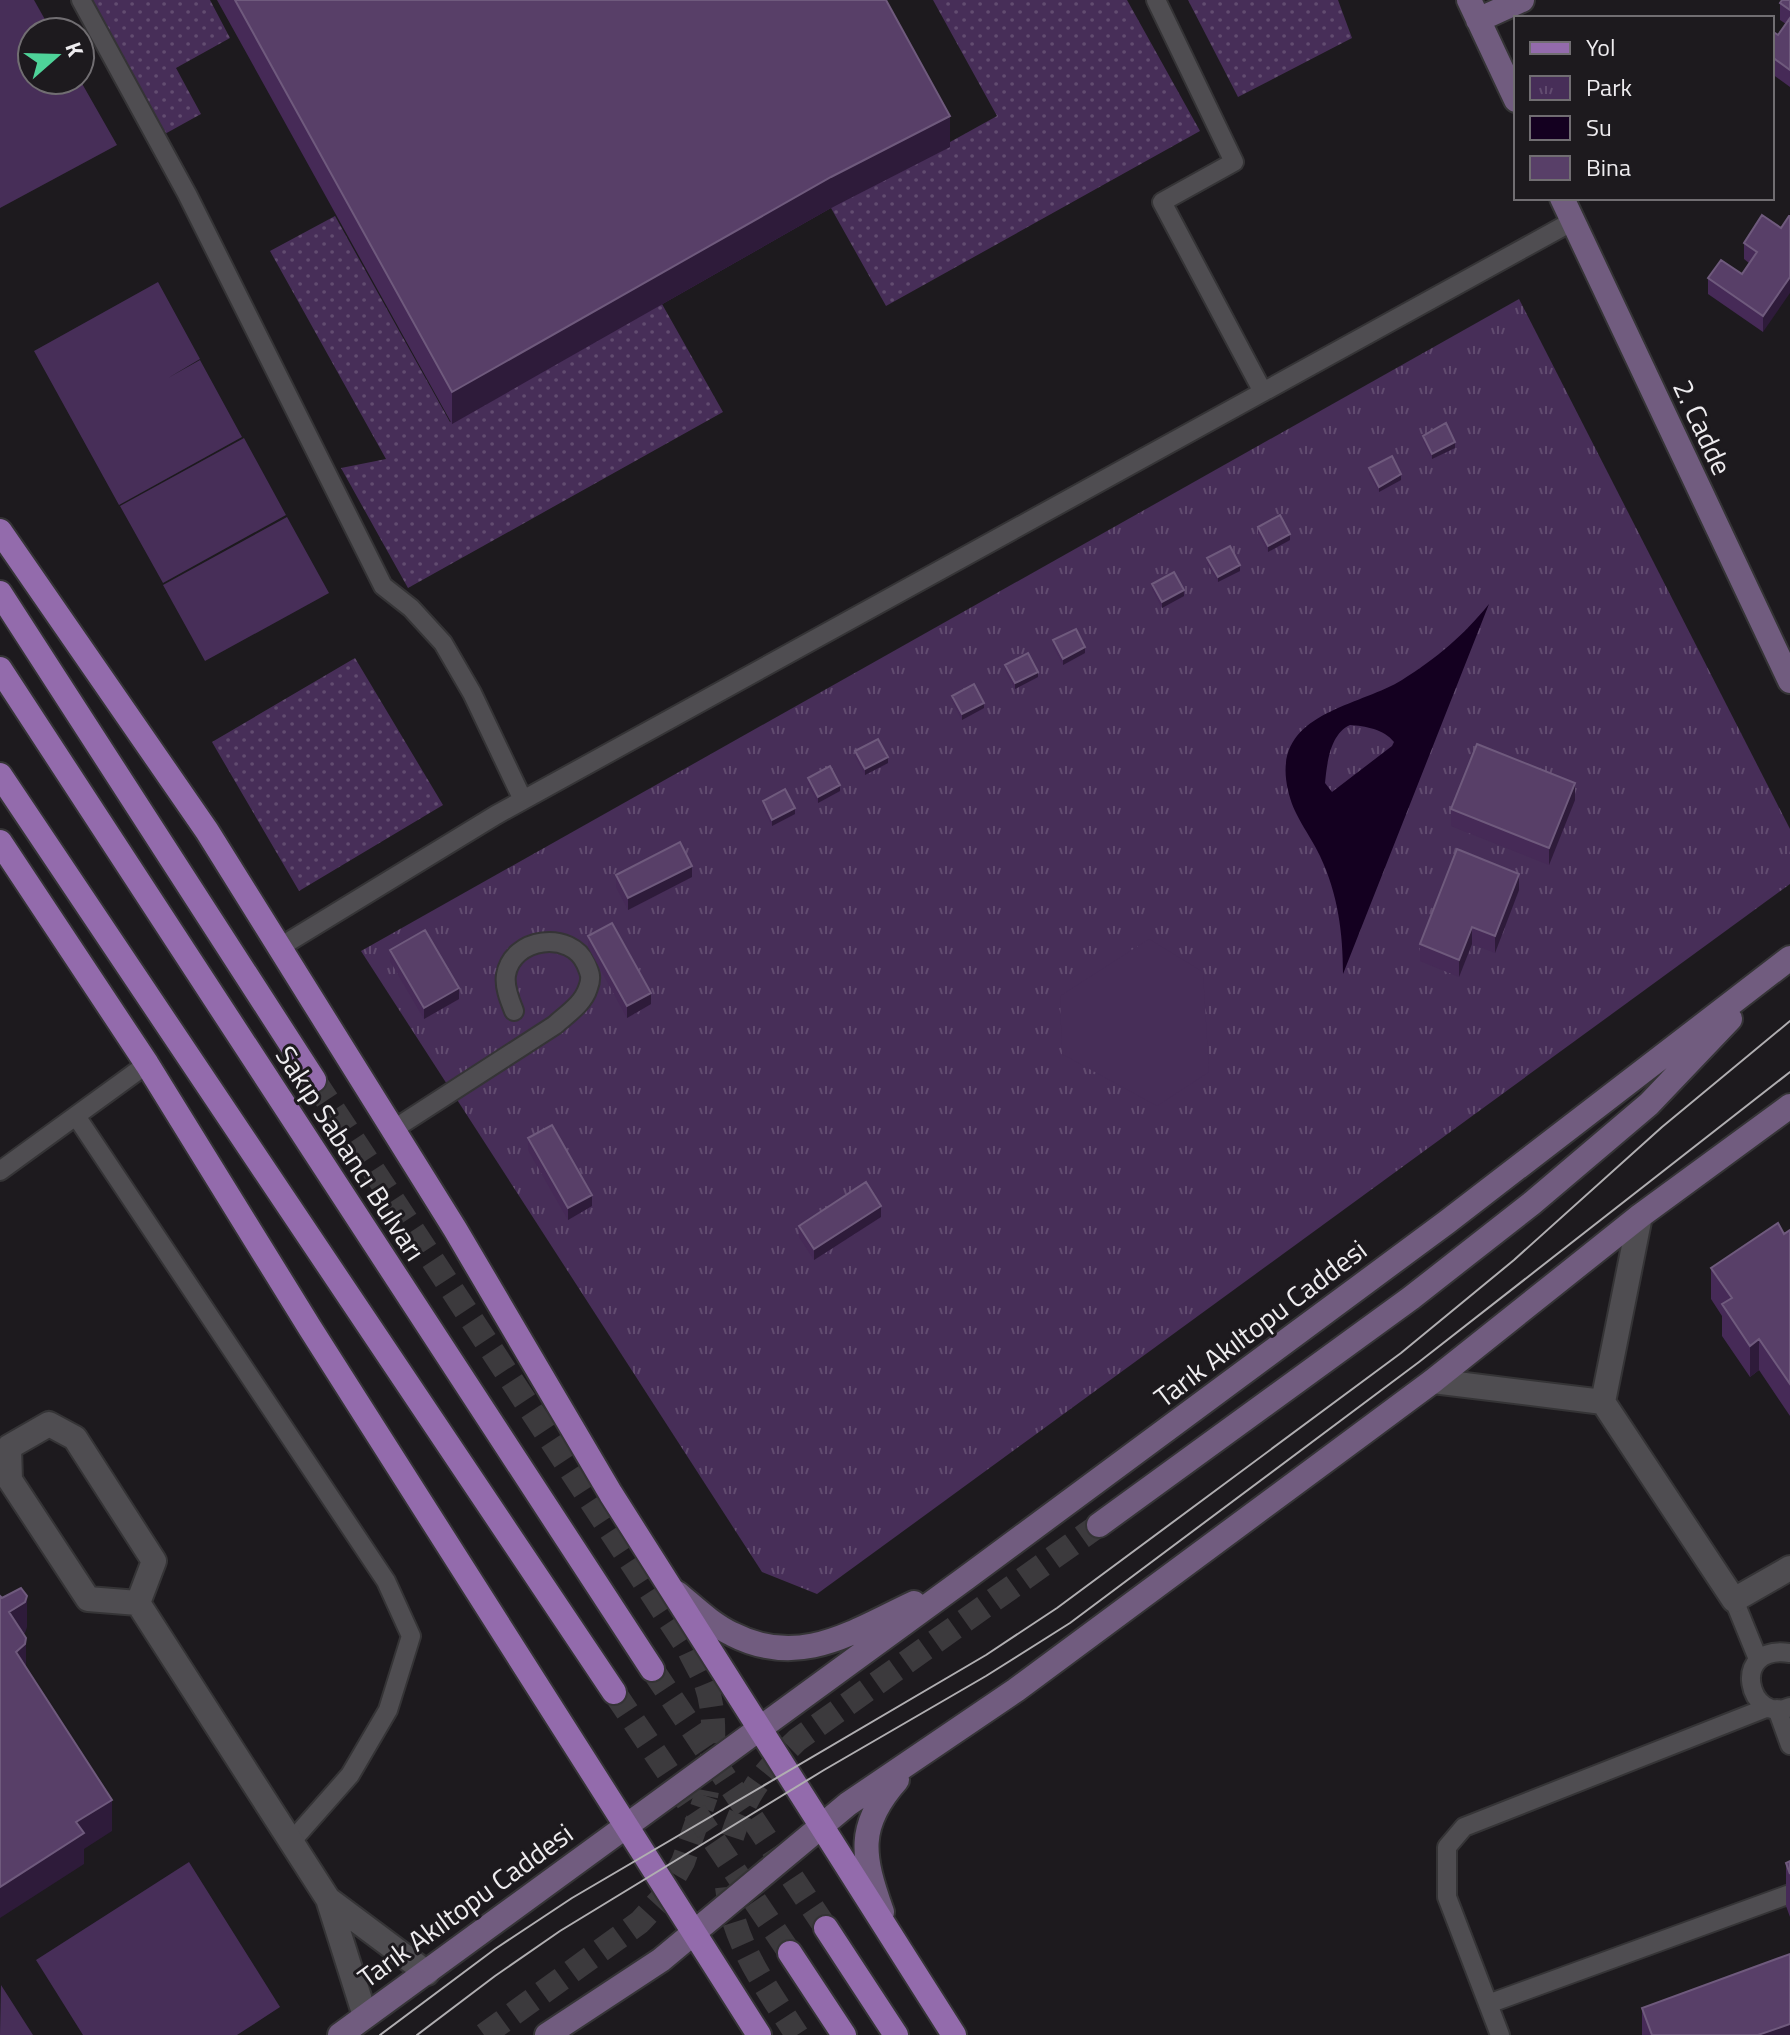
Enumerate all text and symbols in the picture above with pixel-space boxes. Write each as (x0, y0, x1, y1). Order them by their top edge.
north arrow (16, 16, 96, 96)
legend (1514, 16, 1774, 200)
text: Yol (1586, 29, 1615, 65)
text: K (57, 37, 93, 61)
text: Park (1586, 69, 1632, 105)
text: Su (1586, 109, 1612, 145)
text: Bina (1586, 149, 1631, 185)
street label: 2. Cadde (1662, 372, 1744, 482)
street label: Sakıp Sabancı Bulvarı (265, 1037, 437, 1269)
street label: Tarık Akıltopu Caddesi (1144, 1229, 1376, 1417)
street label: Tarık Akıltopu Caddesi (348, 1812, 582, 1998)

